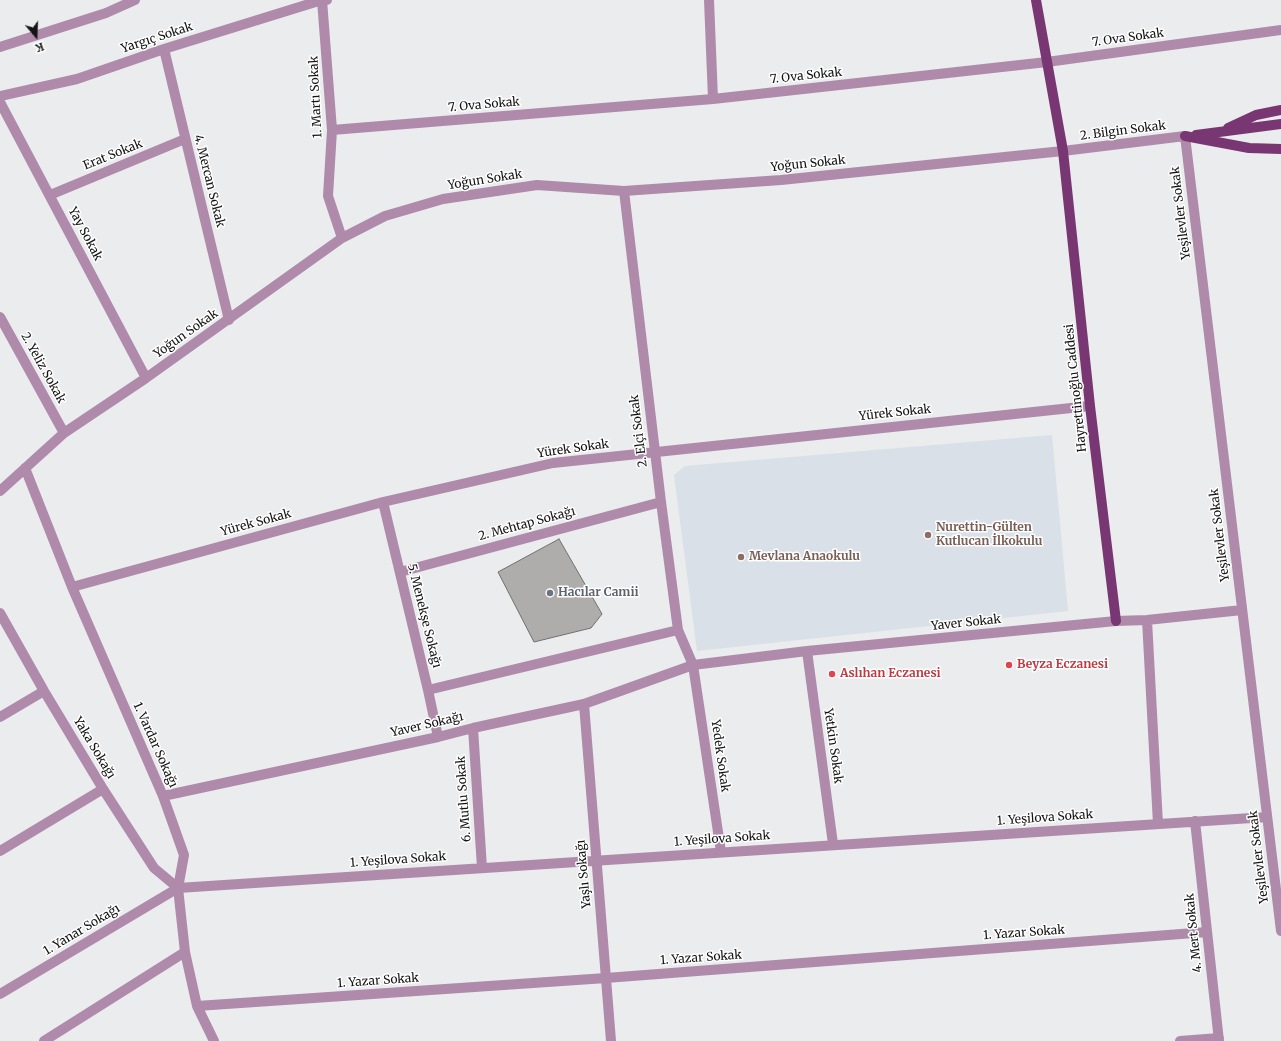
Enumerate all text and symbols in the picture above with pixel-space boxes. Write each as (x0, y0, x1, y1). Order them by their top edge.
north arrow (16, 16, 56, 56)
street label: Yargıç Sokak (119, 20, 195, 56)
street label: 7. Ova Sokak (1091, 26, 1165, 50)
text: K (34, 39, 46, 55)
street label: 1. Martı Sokak (307, 56, 325, 138)
street label: 7. Ova Sokak (769, 65, 843, 87)
street label: 7. Ova Sokak (447, 95, 521, 115)
street label: 2. Bilgin Sokak (1079, 119, 1167, 143)
street label: 4. Mercan Sokak (191, 133, 227, 229)
street label: Erat Sokak (81, 137, 145, 173)
street label: Yoğun Sokak (770, 153, 846, 175)
street label: Yeşilevler Sokak (1168, 166, 1194, 260)
street label: Yoğun Sokak (447, 167, 523, 193)
street label: Yay Sokak (65, 205, 105, 263)
street label: Yoğun Sokak (151, 307, 221, 361)
street label: Hayrettinoğlu Caddesi (1062, 323, 1090, 453)
street label: 2. Yeliz Sokak (18, 330, 68, 406)
street label: 2. Elçi Sokak (627, 394, 651, 468)
street label: Yürek Sokak (858, 402, 932, 424)
street label: Yürek Sokak (536, 437, 610, 461)
street label: Yeşilevler Sokak (1207, 488, 1233, 582)
street label: 2. Mehtap Sokağı (477, 504, 577, 544)
street label: Yürek Sokak (219, 507, 293, 539)
place label: Nurettin-Gülten Kutlucan İlkokulu (936, 521, 1042, 549)
marker: Nurettin-Gülten Kutlucan İlkokulu (923, 530, 933, 540)
place label: Mevlana Anaokulu (749, 550, 860, 564)
marker: Mevlana Anaokulu (736, 552, 746, 562)
street label: 5. Menekşe Sokağı (404, 563, 444, 669)
place label: Hacılar Camii (558, 586, 639, 600)
marker: Hacılar Camii (545, 588, 555, 598)
street label: Yaver Sokak (930, 612, 1002, 634)
place label: Beyza Eczanesi (1017, 658, 1108, 672)
marker: Beyza Eczanesi (1004, 660, 1014, 670)
place label: Aslıhan Eczanesi (840, 667, 941, 681)
marker: Aslıhan Eczanesi (827, 669, 837, 679)
street label: 1. Vardar Sokağı (130, 700, 180, 790)
street label: Yetkin Sokak (821, 707, 845, 785)
street label: Yaver Sokağı (389, 710, 465, 740)
street label: Yaka Sokağı (70, 714, 118, 782)
street label: Yedek Sokak (708, 719, 732, 793)
street label: 6. Mutlu Sokak (454, 755, 474, 843)
street label: 1. Yeşilova Sokak (996, 807, 1094, 829)
street label: Yeşilevler Sokak (1246, 810, 1272, 904)
street label: 1. Yeşilova Sokak (673, 828, 771, 850)
street label: Yaşlı Sokağı (574, 839, 594, 909)
street label: 1. Yeşilova Sokak (349, 849, 447, 871)
street label: 4. Mert Sokak (1183, 893, 1205, 973)
street label: 1. Yanar Sokağı (41, 901, 123, 959)
street label: 1. Yazar Sokak (983, 923, 1065, 943)
street label: 1. Yazar Sokak (660, 948, 742, 968)
street label: 1. Yazar Sokak (337, 971, 419, 991)

